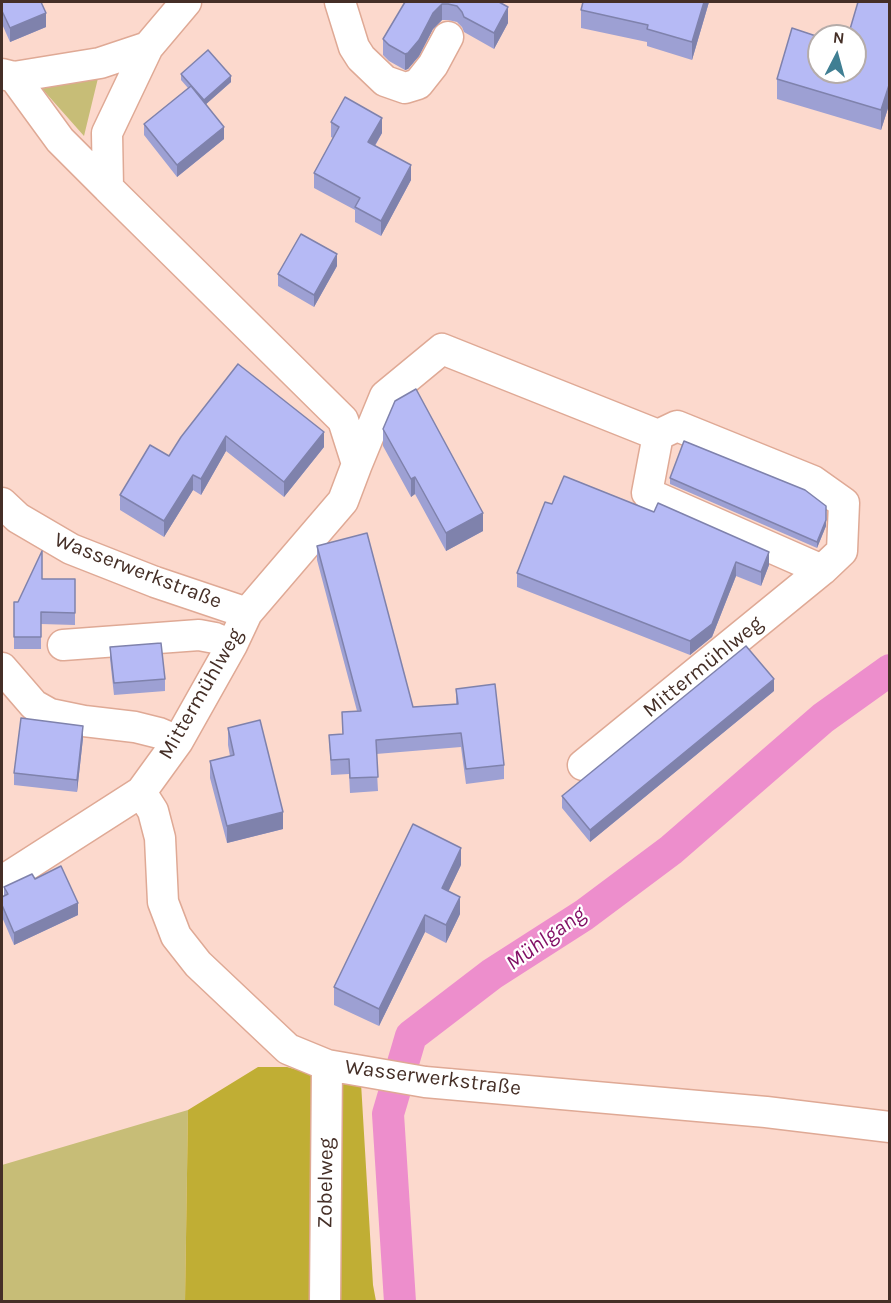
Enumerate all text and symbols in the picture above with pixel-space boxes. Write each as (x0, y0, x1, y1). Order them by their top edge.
north arrow (807, 24, 867, 84)
text: N (832, 28, 845, 48)
street label: Wasserwerkstraße (51, 527, 225, 615)
street label: Mittermühlweg (638, 611, 768, 723)
street label: Mittermühlweg (153, 624, 249, 764)
water label: Mühlgang (501, 901, 591, 977)
street label: Wasserwerkstraße (343, 1055, 523, 1101)
street label: Zobelweg (313, 1137, 339, 1229)

